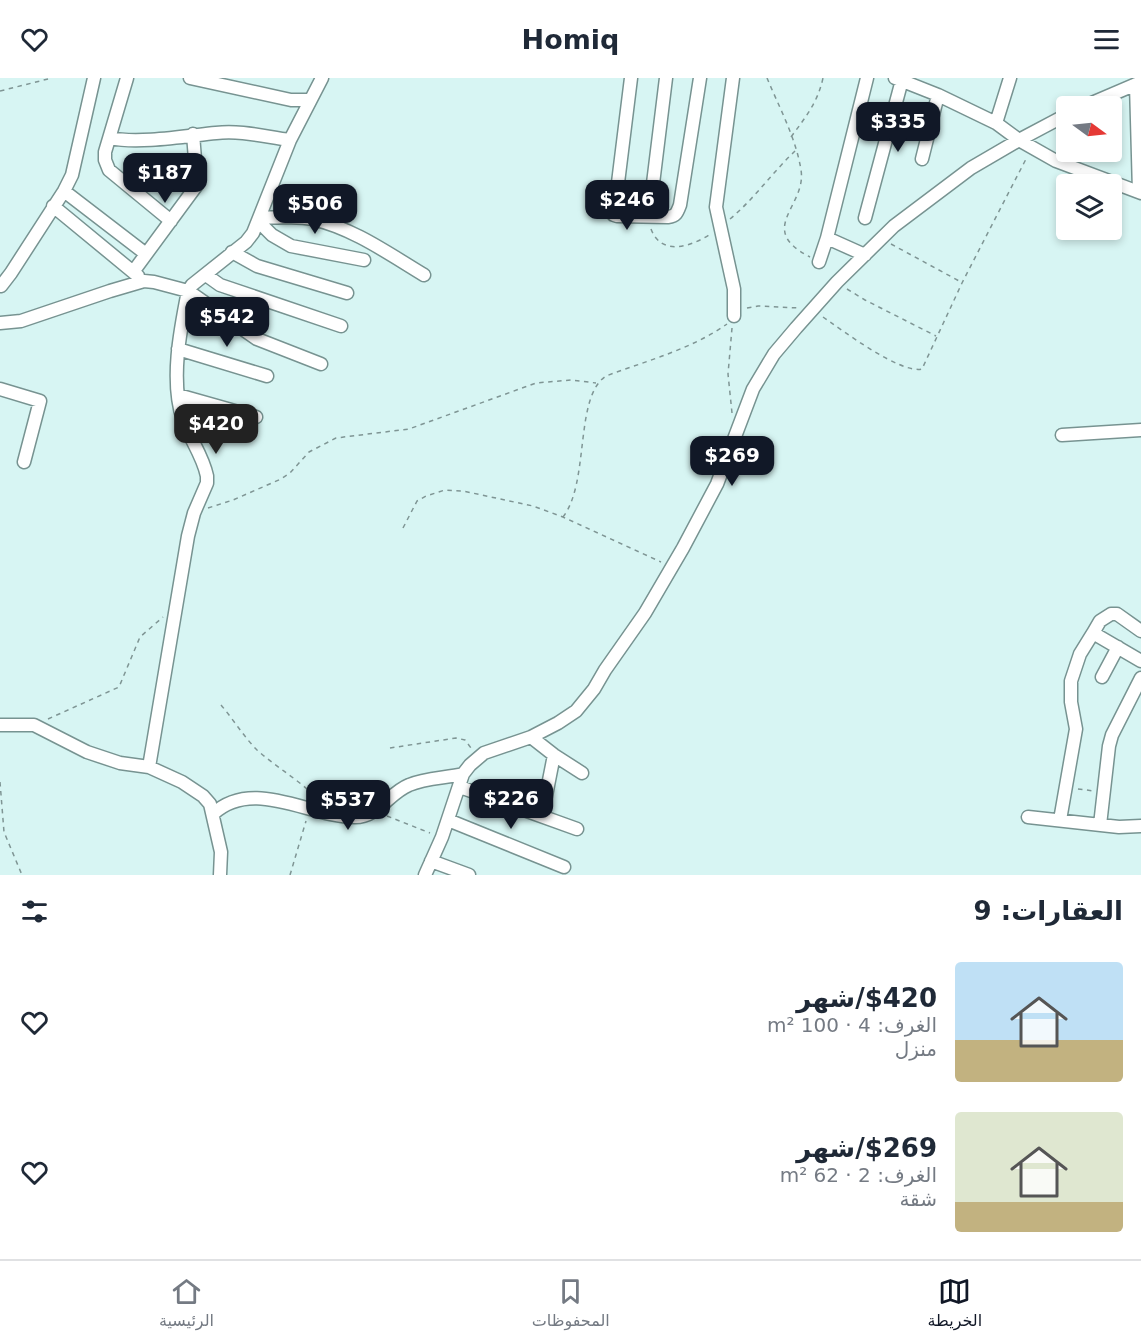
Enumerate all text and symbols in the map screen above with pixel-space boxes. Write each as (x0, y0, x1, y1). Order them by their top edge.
icon: heart (18, 23, 51, 56)
icon: menu (1090, 23, 1123, 56)
text: Homiq (522, 24, 619, 55)
north arrow (1056, 96, 1122, 162)
map controls (1056, 96, 1122, 240)
pin: $335 (862, 102, 934, 153)
text: $335 (870, 109, 926, 133)
pin: $187 (129, 153, 201, 204)
text: $187 (137, 160, 193, 184)
button: layers (1056, 174, 1122, 240)
pin: $246 (591, 180, 663, 231)
pin: $506 (279, 184, 351, 235)
text: $246 (599, 187, 655, 211)
text: $506 (287, 191, 343, 215)
pin: $542 (191, 297, 263, 348)
text: $542 (199, 304, 255, 328)
pin: $420 (180, 404, 252, 455)
text: $420 (188, 411, 244, 435)
pin: $269 (696, 436, 768, 487)
text: $269 (704, 443, 760, 467)
pin: $226 (475, 779, 547, 830)
pin: $537 (312, 780, 384, 831)
text: $226 (483, 786, 539, 810)
text: $537 (320, 787, 376, 811)
icon: filters (18, 895, 51, 928)
text: العقارات: 9 (974, 896, 1123, 926)
text: $420/شهر (796, 983, 937, 1013)
icon: home (1003, 986, 1075, 1058)
icon: heart (18, 1006, 51, 1039)
text: الغرف: 4 · 100 m² (767, 1013, 937, 1037)
text: منزل (895, 1037, 937, 1061)
text: $269/شهر (796, 1133, 937, 1163)
icon: home (1003, 1136, 1075, 1208)
icon: heart (18, 1156, 51, 1189)
text: الغرف: 2 · 62 m² (780, 1163, 937, 1187)
text: شقة (899, 1187, 937, 1211)
tab: الرئيسية (159, 1275, 214, 1330)
tab: المحفوظات (532, 1275, 610, 1330)
tab: الخريطة (927, 1275, 982, 1330)

